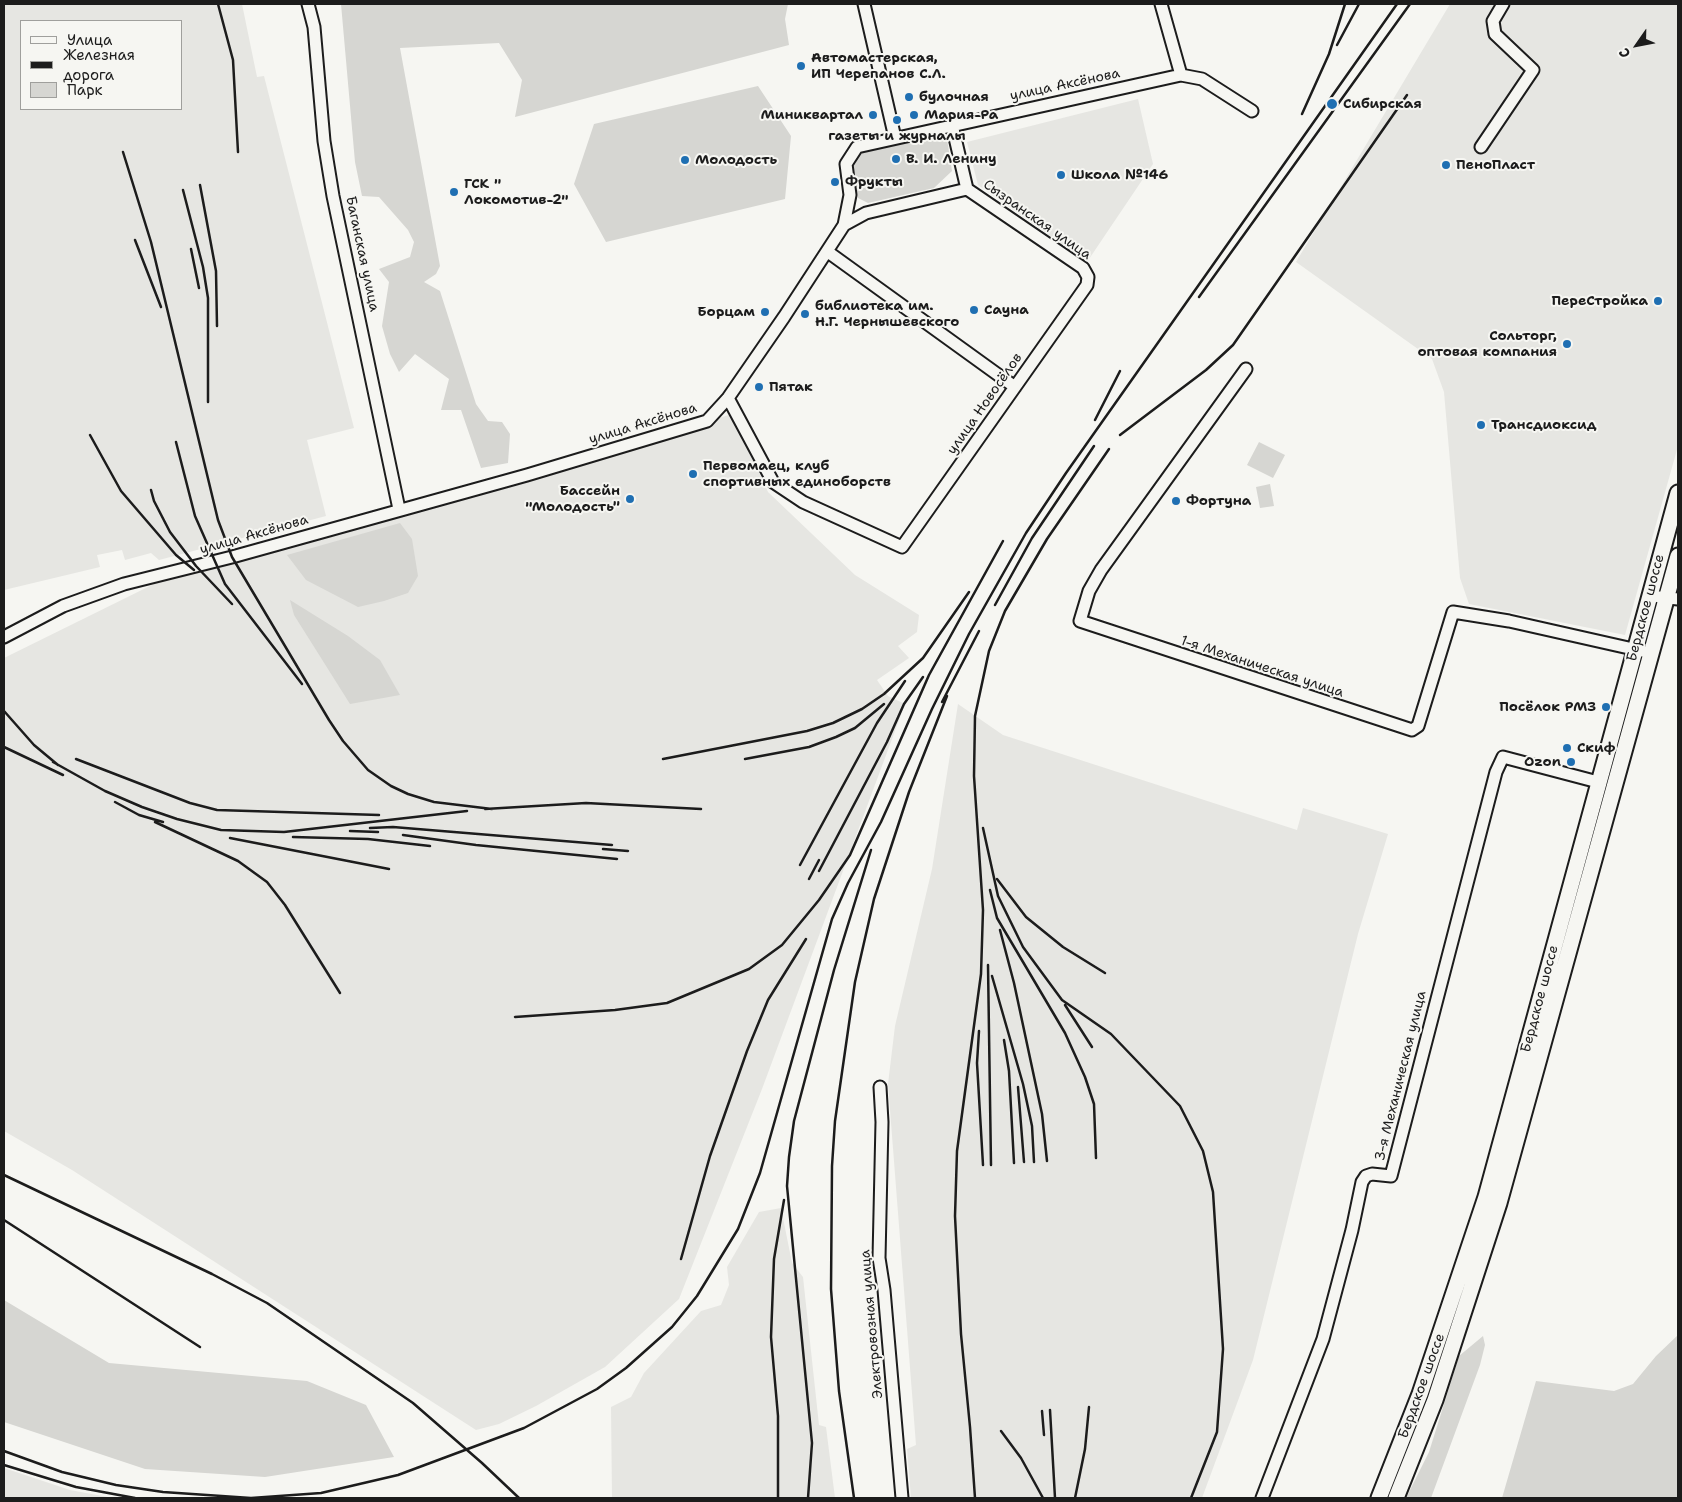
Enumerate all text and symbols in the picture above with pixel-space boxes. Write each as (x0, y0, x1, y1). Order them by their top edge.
legend (20, 20, 182, 110)
north arrow (1612, 20, 1662, 70)
text: Улица (67, 30, 112, 50)
text: Железная дорога (63, 45, 135, 85)
text: С (1615, 45, 1634, 62)
place label: Автомастерская, ИП Черепанов С.Л. (811, 50, 946, 82)
marker: Автомастерская, ИП Черепанов С.Л. (795, 60, 807, 72)
street label: улица Аксёнова (1009, 65, 1121, 105)
text: Парк (67, 80, 103, 100)
place label: булочная (919, 89, 989, 105)
marker: булочная (903, 91, 915, 103)
place label: Сибирская (1343, 96, 1422, 112)
marker: Сибирская (1325, 97, 1339, 111)
place label: Миниквартал (761, 107, 863, 123)
place label: Мария-Ра (924, 107, 998, 123)
marker: Миниквартал (867, 109, 879, 121)
marker: Мария-Ра (908, 109, 920, 121)
marker: газеты и журналы (891, 114, 903, 126)
place label: газеты и журналы (828, 128, 966, 144)
place label: В. И. Ленину (906, 151, 997, 167)
place label: Молодость (695, 152, 777, 168)
marker: В. И. Ленину (890, 153, 902, 165)
marker: Молодость (679, 154, 691, 166)
place label: ПеноПласт (1456, 157, 1535, 173)
marker: ПеноПласт (1440, 159, 1452, 171)
place label: Школа №146 (1071, 167, 1168, 183)
marker: Школа №146 (1055, 169, 1067, 181)
place label: Фрукты (845, 174, 903, 190)
place label: ГСК " Локомотив-2" (464, 176, 569, 208)
marker: Фрукты (829, 176, 841, 188)
street label: Сызранская улица (980, 176, 1094, 264)
marker: ГСК " Локомотив-2" (448, 186, 460, 198)
street label: Баганская улица (342, 195, 382, 313)
place label: ПереСтройка (1551, 293, 1648, 309)
marker: ПереСтройка (1652, 295, 1664, 307)
place label: библиотека им. Н.Г. Чернышевского (815, 298, 959, 331)
place label: Сауна (984, 302, 1029, 318)
place label: Борцам (697, 304, 755, 320)
marker: Сауна (968, 304, 980, 316)
marker: Борцам (759, 306, 771, 318)
marker: библиотека им. Н.Г. Чернышевского (799, 308, 811, 320)
place label: Сольторг, оптовая компания (1417, 328, 1557, 361)
marker: Сольторг, оптовая компания (1561, 338, 1573, 350)
street label: улица Новосёлов (944, 350, 1026, 458)
place label: Пятак (769, 379, 813, 395)
marker: Пятак (753, 381, 765, 393)
street label: улица Аксёнова (587, 400, 699, 448)
place label: Трансдиоксид (1491, 417, 1597, 433)
marker: Трансдиоксид (1475, 419, 1487, 431)
place label: Первомаец, клуб спортивных единоборств (703, 458, 891, 491)
marker: Первомаец, клуб спортивных единоборств (687, 468, 699, 480)
place label: Бассейн "Молодость" (525, 483, 620, 516)
marker: Бассейн "Молодость" (624, 493, 636, 505)
place label: Фортуна (1186, 493, 1251, 509)
marker: Фортуна (1170, 495, 1182, 507)
street label: улица Аксёнова (198, 512, 310, 558)
street label: Бердское шоссе (1624, 552, 1668, 664)
street label: 1-я Механическая улица (1178, 633, 1346, 701)
place label: Посёлок РМЗ (1499, 699, 1596, 715)
marker: Посёлок РМЗ (1600, 701, 1612, 713)
place label: Скиф (1577, 740, 1615, 756)
marker: Скиф (1561, 742, 1573, 754)
place label: Ozon (1524, 754, 1561, 770)
marker: Ozon (1565, 756, 1577, 768)
street label: Бердское шоссе (1518, 943, 1562, 1055)
street label: 3-я Механическая улица (1372, 989, 1430, 1163)
street label: Электровозная улица (857, 1249, 887, 1399)
street label: Бердское шоссе (1395, 1331, 1449, 1441)

